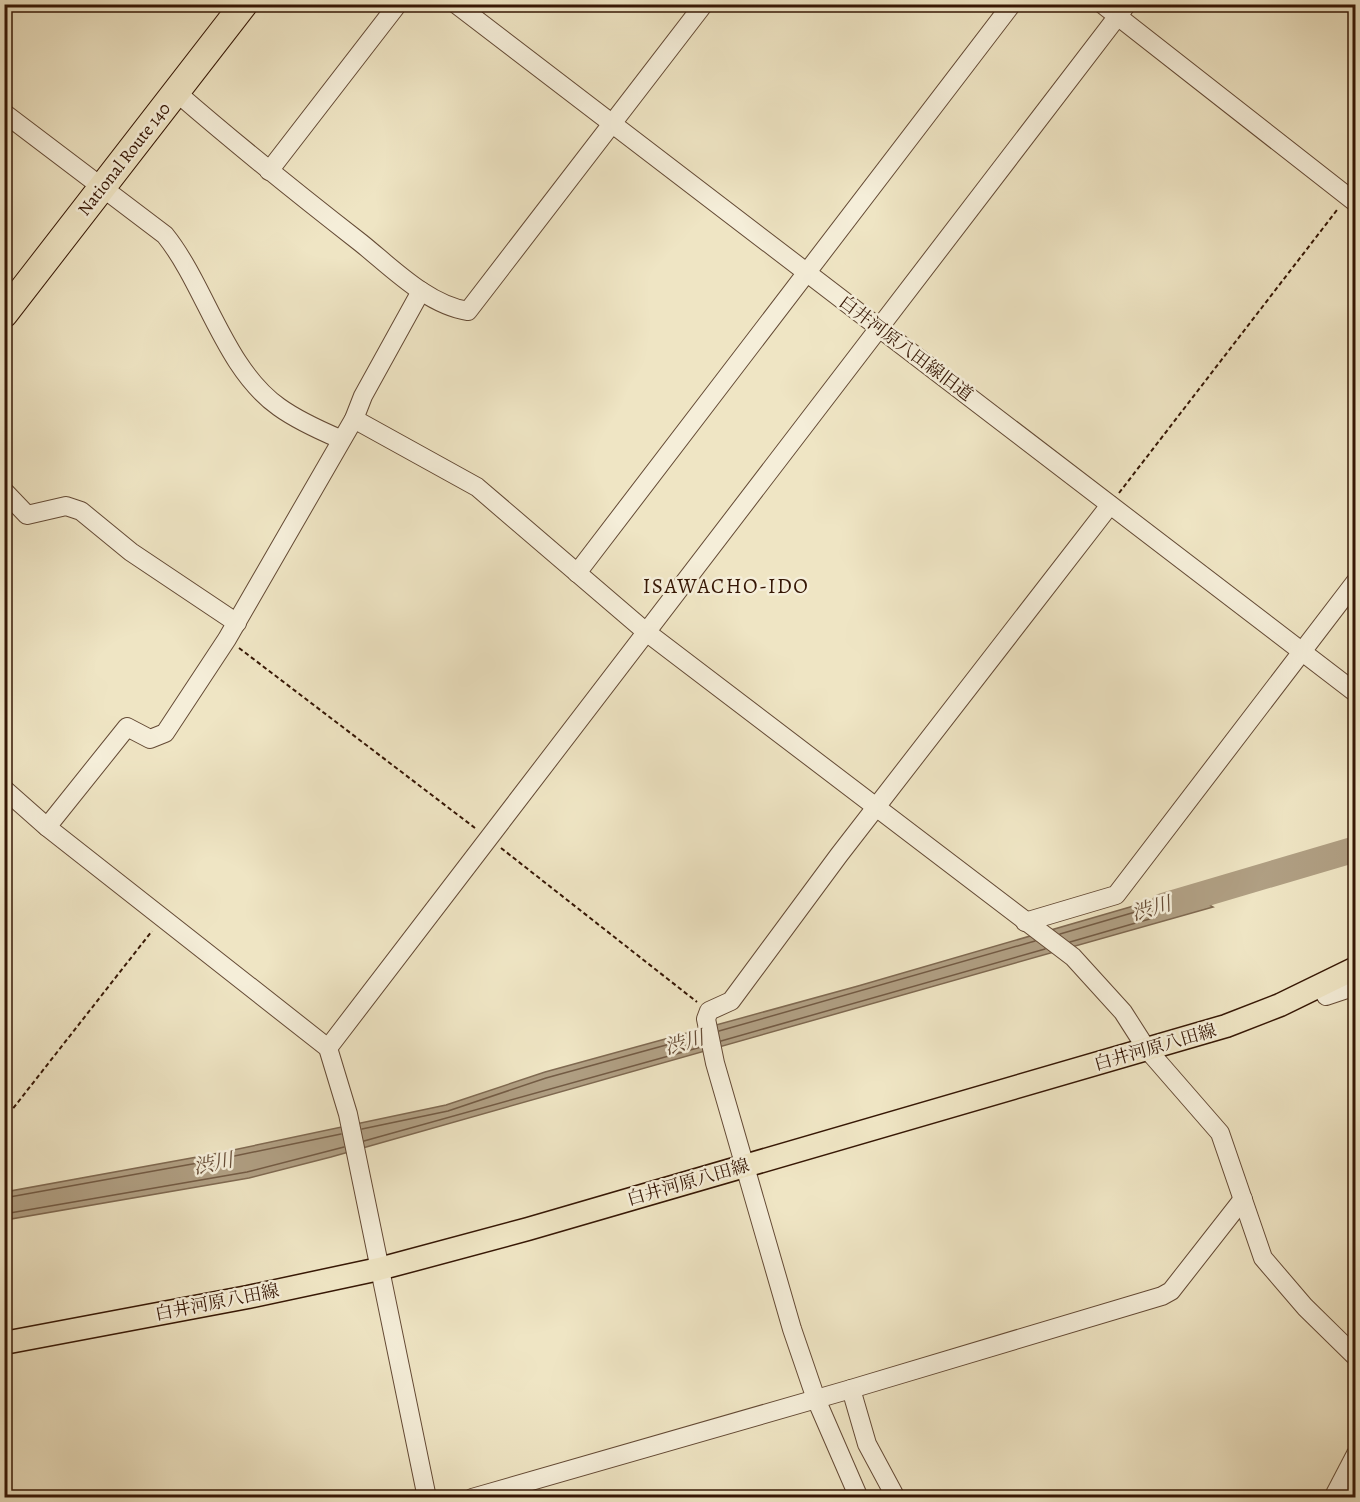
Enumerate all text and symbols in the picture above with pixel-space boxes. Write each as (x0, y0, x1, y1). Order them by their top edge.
street label: National Route 140 (72, 97, 176, 221)
street label: 白井河原八田線旧道 (834, 290, 978, 406)
district label: ISAWACHO-IDO (643, 572, 809, 600)
water label: 渋川 (1128, 889, 1176, 927)
street label: 白井河原八田線 (1091, 1018, 1219, 1076)
water label: 渋川 (661, 1023, 709, 1061)
water label: 渋川 (191, 1146, 237, 1181)
street label: 白井河原八田線 (624, 1153, 752, 1211)
street label: 白井河原八田線 (153, 1278, 281, 1326)

